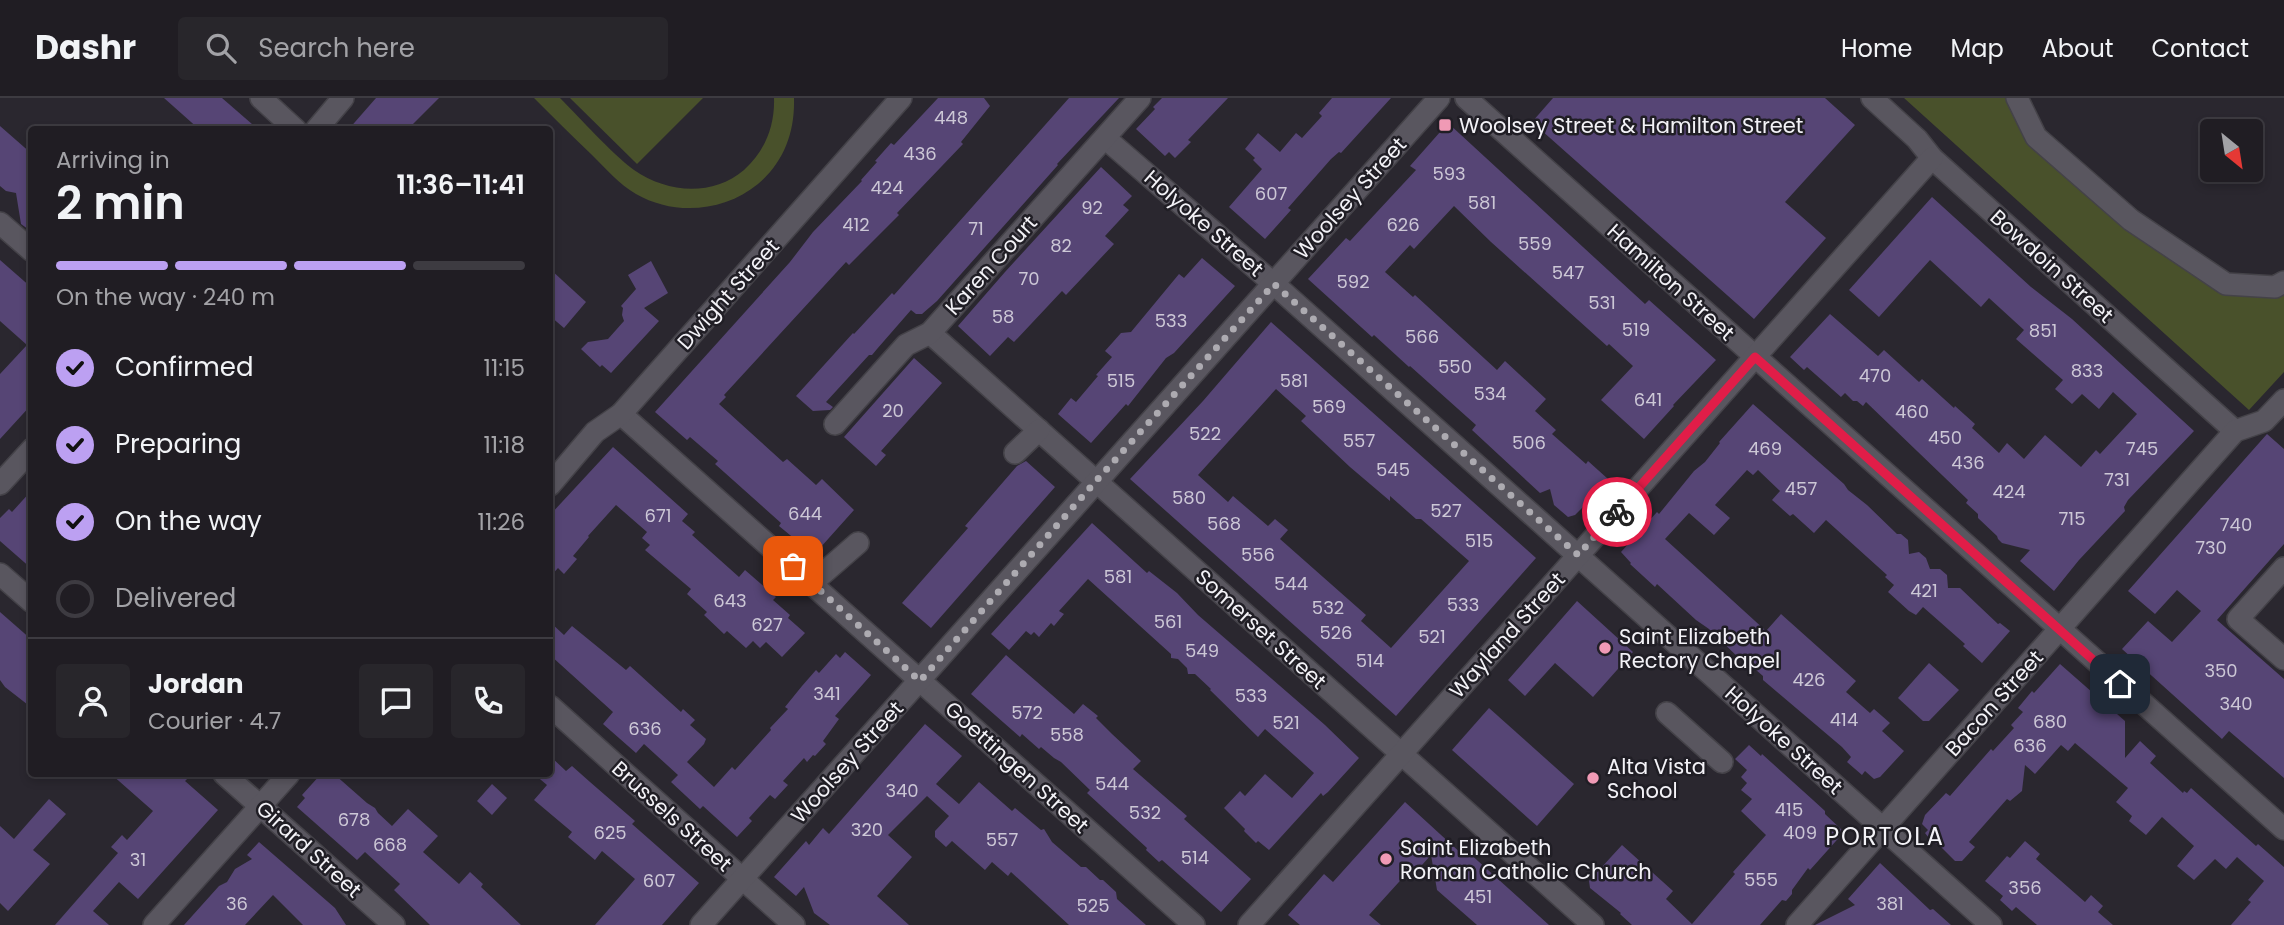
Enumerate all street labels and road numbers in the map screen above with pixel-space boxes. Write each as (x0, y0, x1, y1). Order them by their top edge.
street label: Woolsey Street (1287, 131, 1413, 265)
street label: Holyoke Street (1138, 163, 1270, 283)
street label: Bowdoin Street (1984, 203, 2120, 329)
street label: Karen Court (938, 209, 1044, 321)
street label: Hamilton Street (1601, 217, 1741, 347)
street label: Dwight Street (671, 232, 785, 356)
street label: Somerset Street (1189, 562, 1333, 696)
street label: Wayland Street (1442, 566, 1572, 704)
street label: Bacon Street (1938, 644, 2050, 762)
street label: Holyoke Street (1719, 679, 1849, 801)
street label: Woolsey Street (784, 695, 910, 829)
street label: Goettingen Street (939, 695, 1095, 839)
street label: Brussels Street (606, 754, 738, 878)
street label: Girard Street (250, 794, 368, 904)

